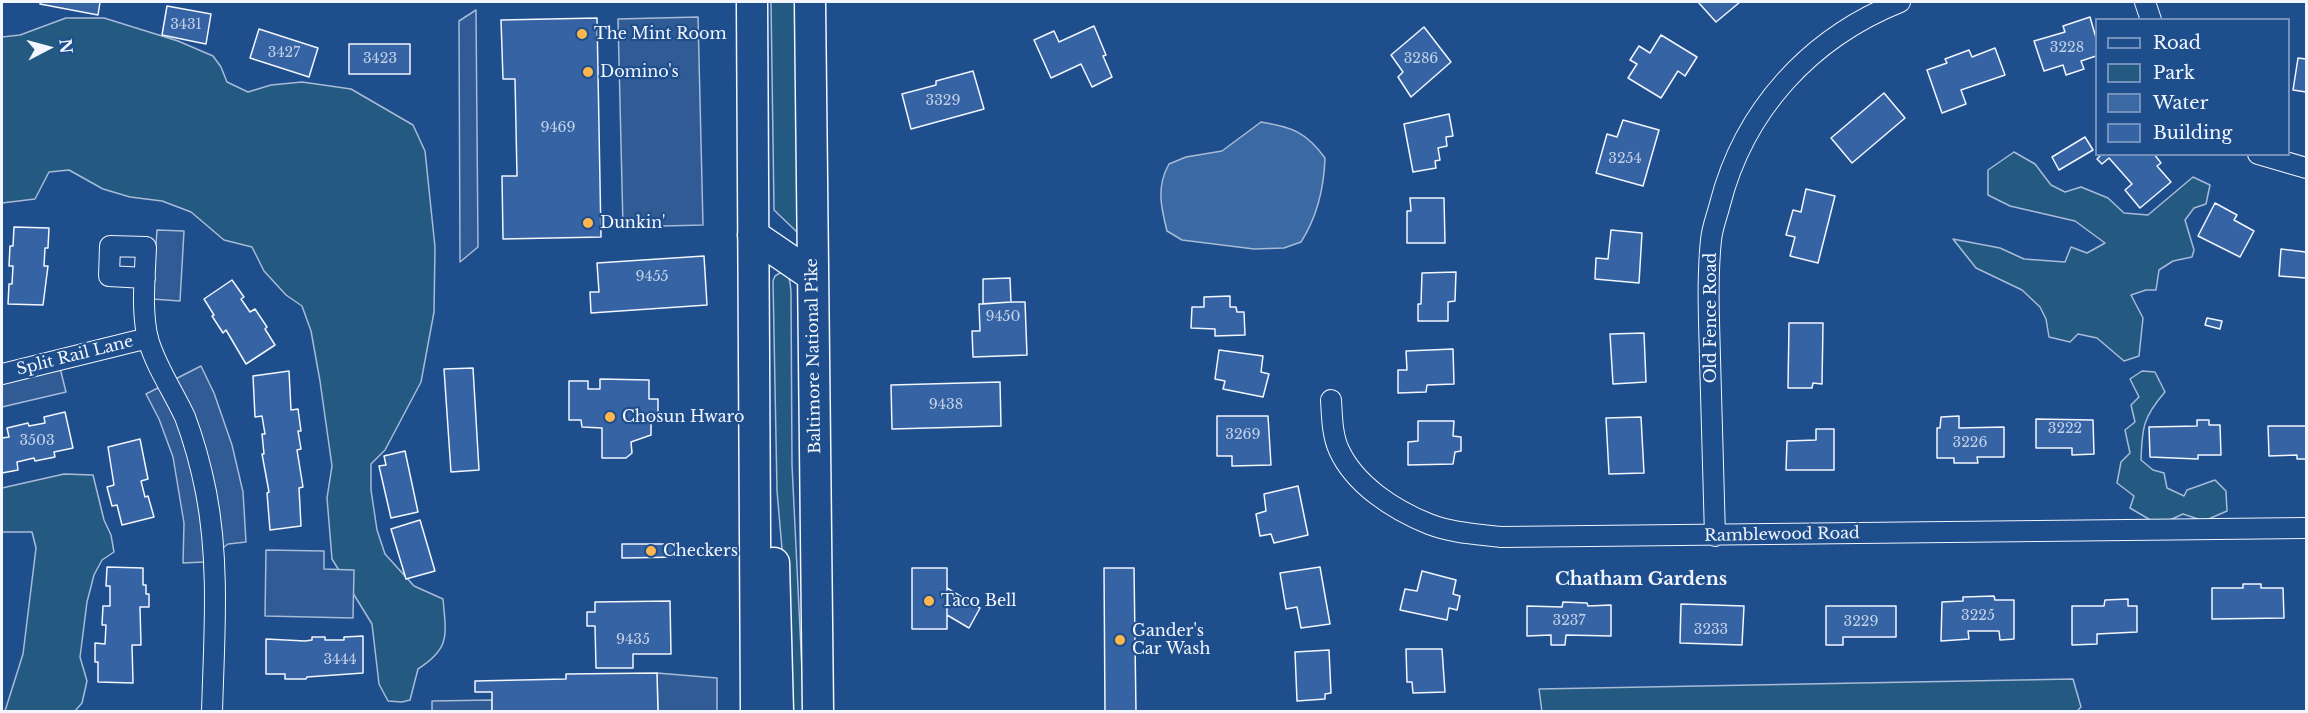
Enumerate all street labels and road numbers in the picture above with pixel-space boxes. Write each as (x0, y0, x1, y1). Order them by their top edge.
street label: Old Fence Road (1701, 253, 1721, 383)
street label: Baltimore National Pike (803, 258, 825, 454)
street label: Split Rail Lane (15, 332, 135, 380)
street label: Ramblewood Road (1704, 524, 1860, 546)

